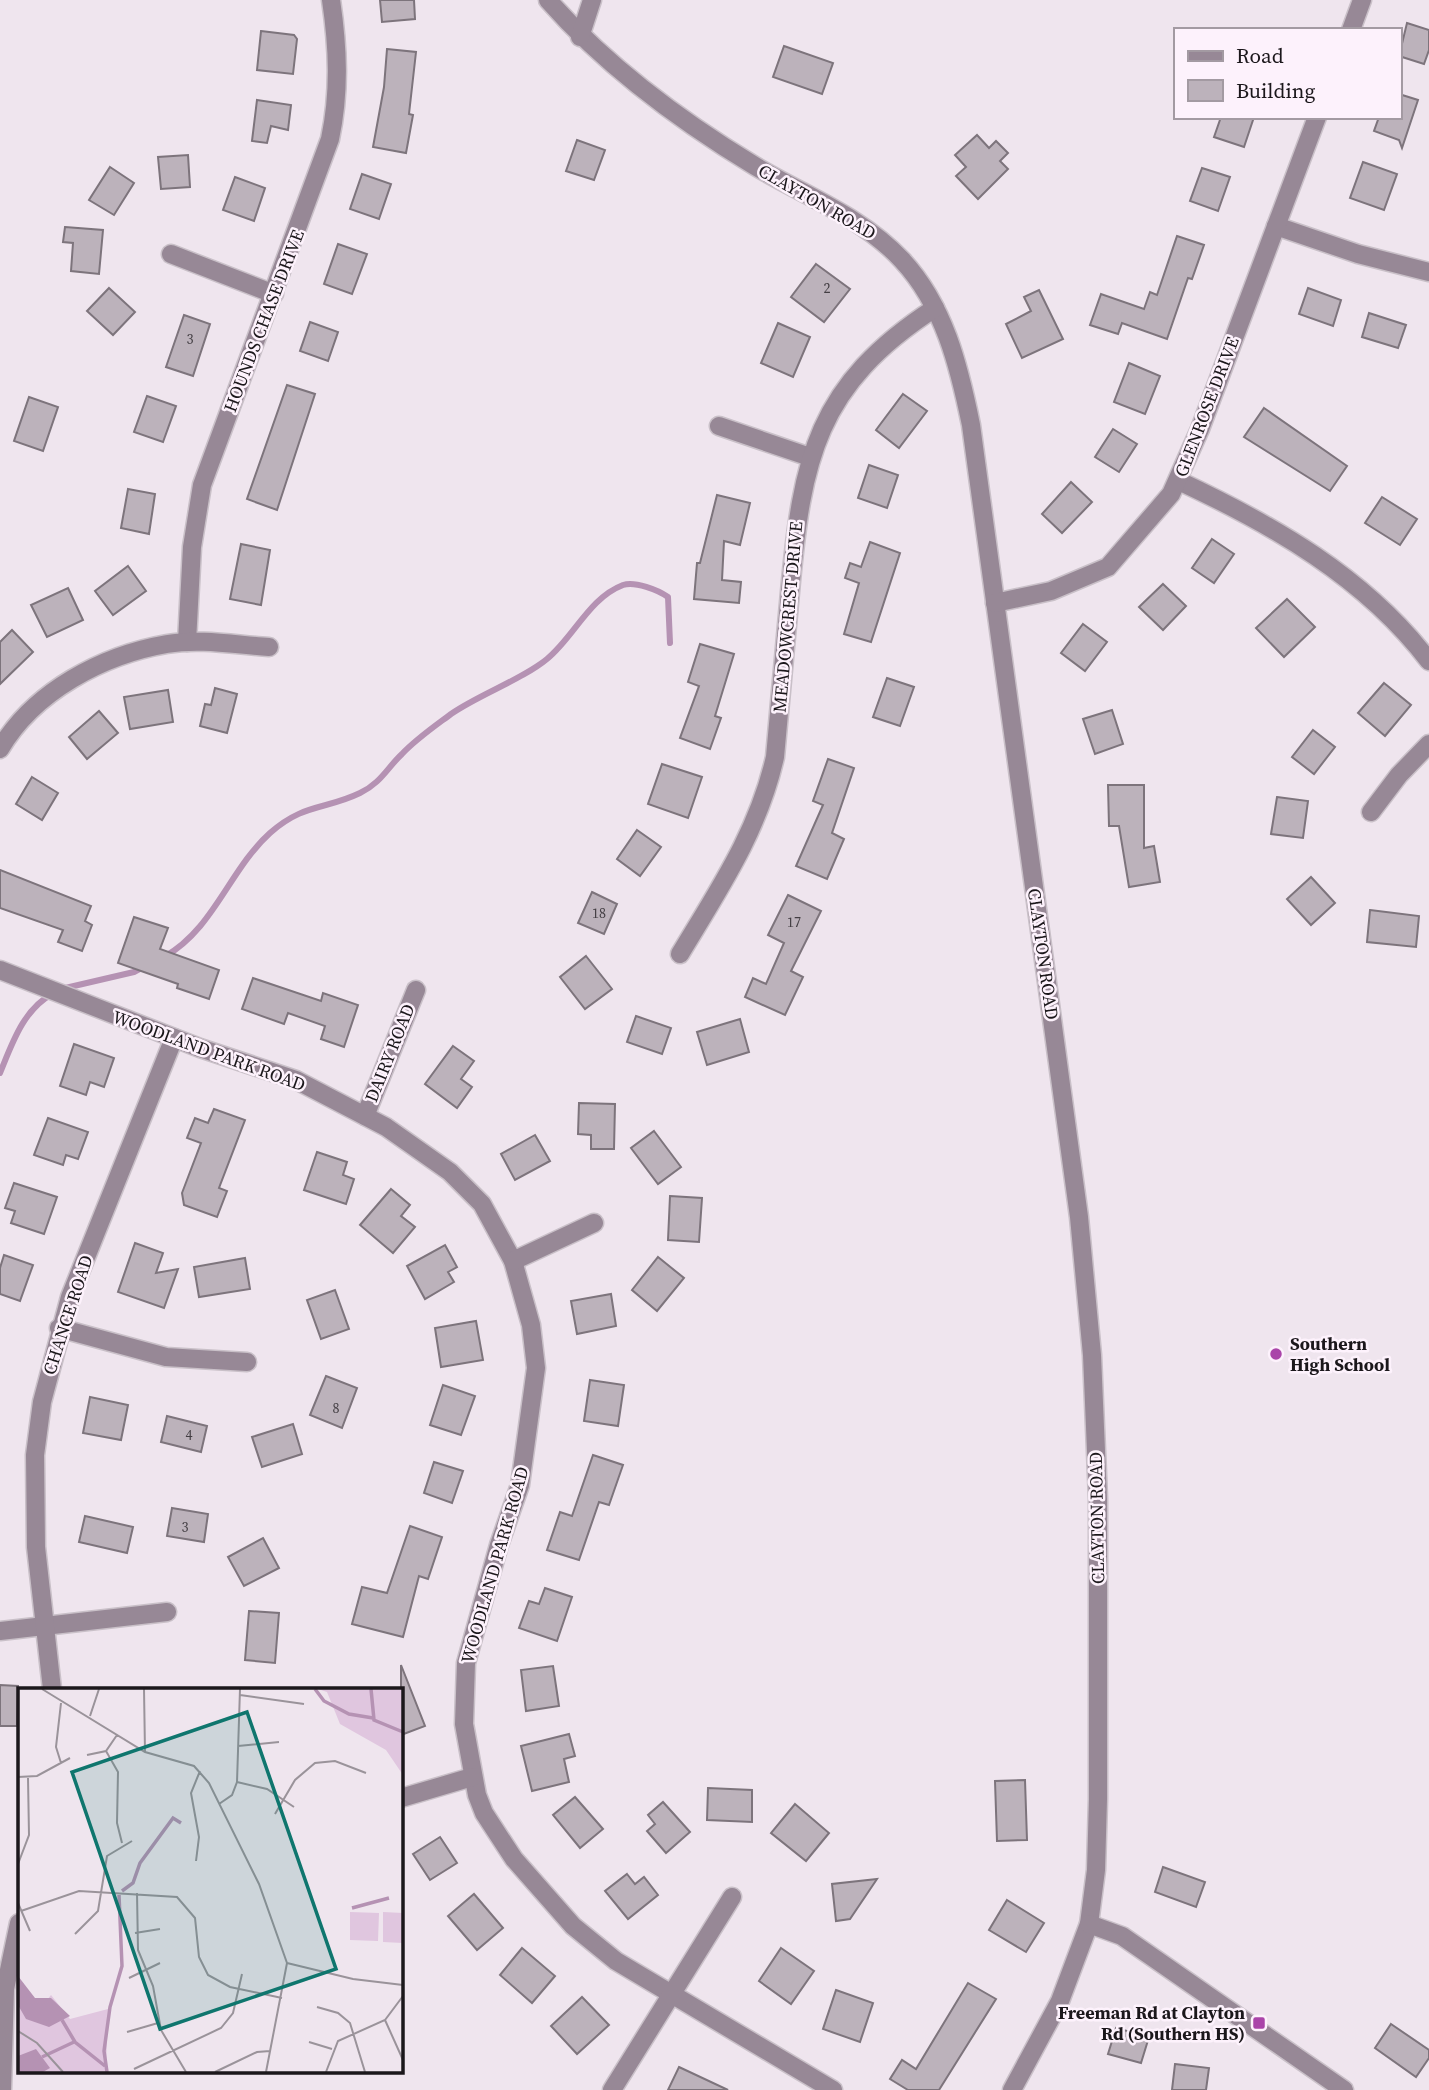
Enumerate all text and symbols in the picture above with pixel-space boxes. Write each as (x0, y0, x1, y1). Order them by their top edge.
legend (1174, 28, 1401, 119)
text: Road (1236, 41, 1284, 70)
text: Building (1236, 76, 1315, 105)
street label: CLAYTON ROAD (754, 158, 881, 245)
street label: HOUNDS CHASE DRIVE (217, 226, 310, 416)
house number: 2 (824, 278, 831, 298)
house number: 3 (187, 329, 194, 349)
street label: GLENROSE DRIVE (1168, 333, 1245, 480)
street label: MEADOWCREST DRIVE (767, 520, 808, 714)
street label: CLAYTON ROAD (1022, 887, 1065, 1021)
house number: 18 (592, 903, 606, 923)
house number: 17 (787, 912, 801, 932)
street label: DAIRY ROAD (358, 1000, 421, 1106)
street label: WOODLAND PARK ROAD (109, 1004, 309, 1097)
street label: CHANCE ROAD (36, 1252, 99, 1378)
place label: Southern High School (1290, 1331, 1390, 1377)
marker: Southern High School (1268, 1346, 1284, 1362)
house number: 8 (333, 1398, 340, 1418)
house number: 4 (186, 1425, 193, 1445)
street label: CLAYTON ROAD (1083, 1452, 1110, 1584)
street label: WOODLAND PARK ROAD (454, 1464, 535, 1666)
house number: 3 (182, 1517, 189, 1537)
inset map (18, 1688, 402, 2072)
place label: Freeman Rd at Clayton Rd (Southern HS) (1058, 2000, 1245, 2046)
marker: Freeman Rd at Clayton Rd (Southern HS) (1251, 2015, 1267, 2031)

